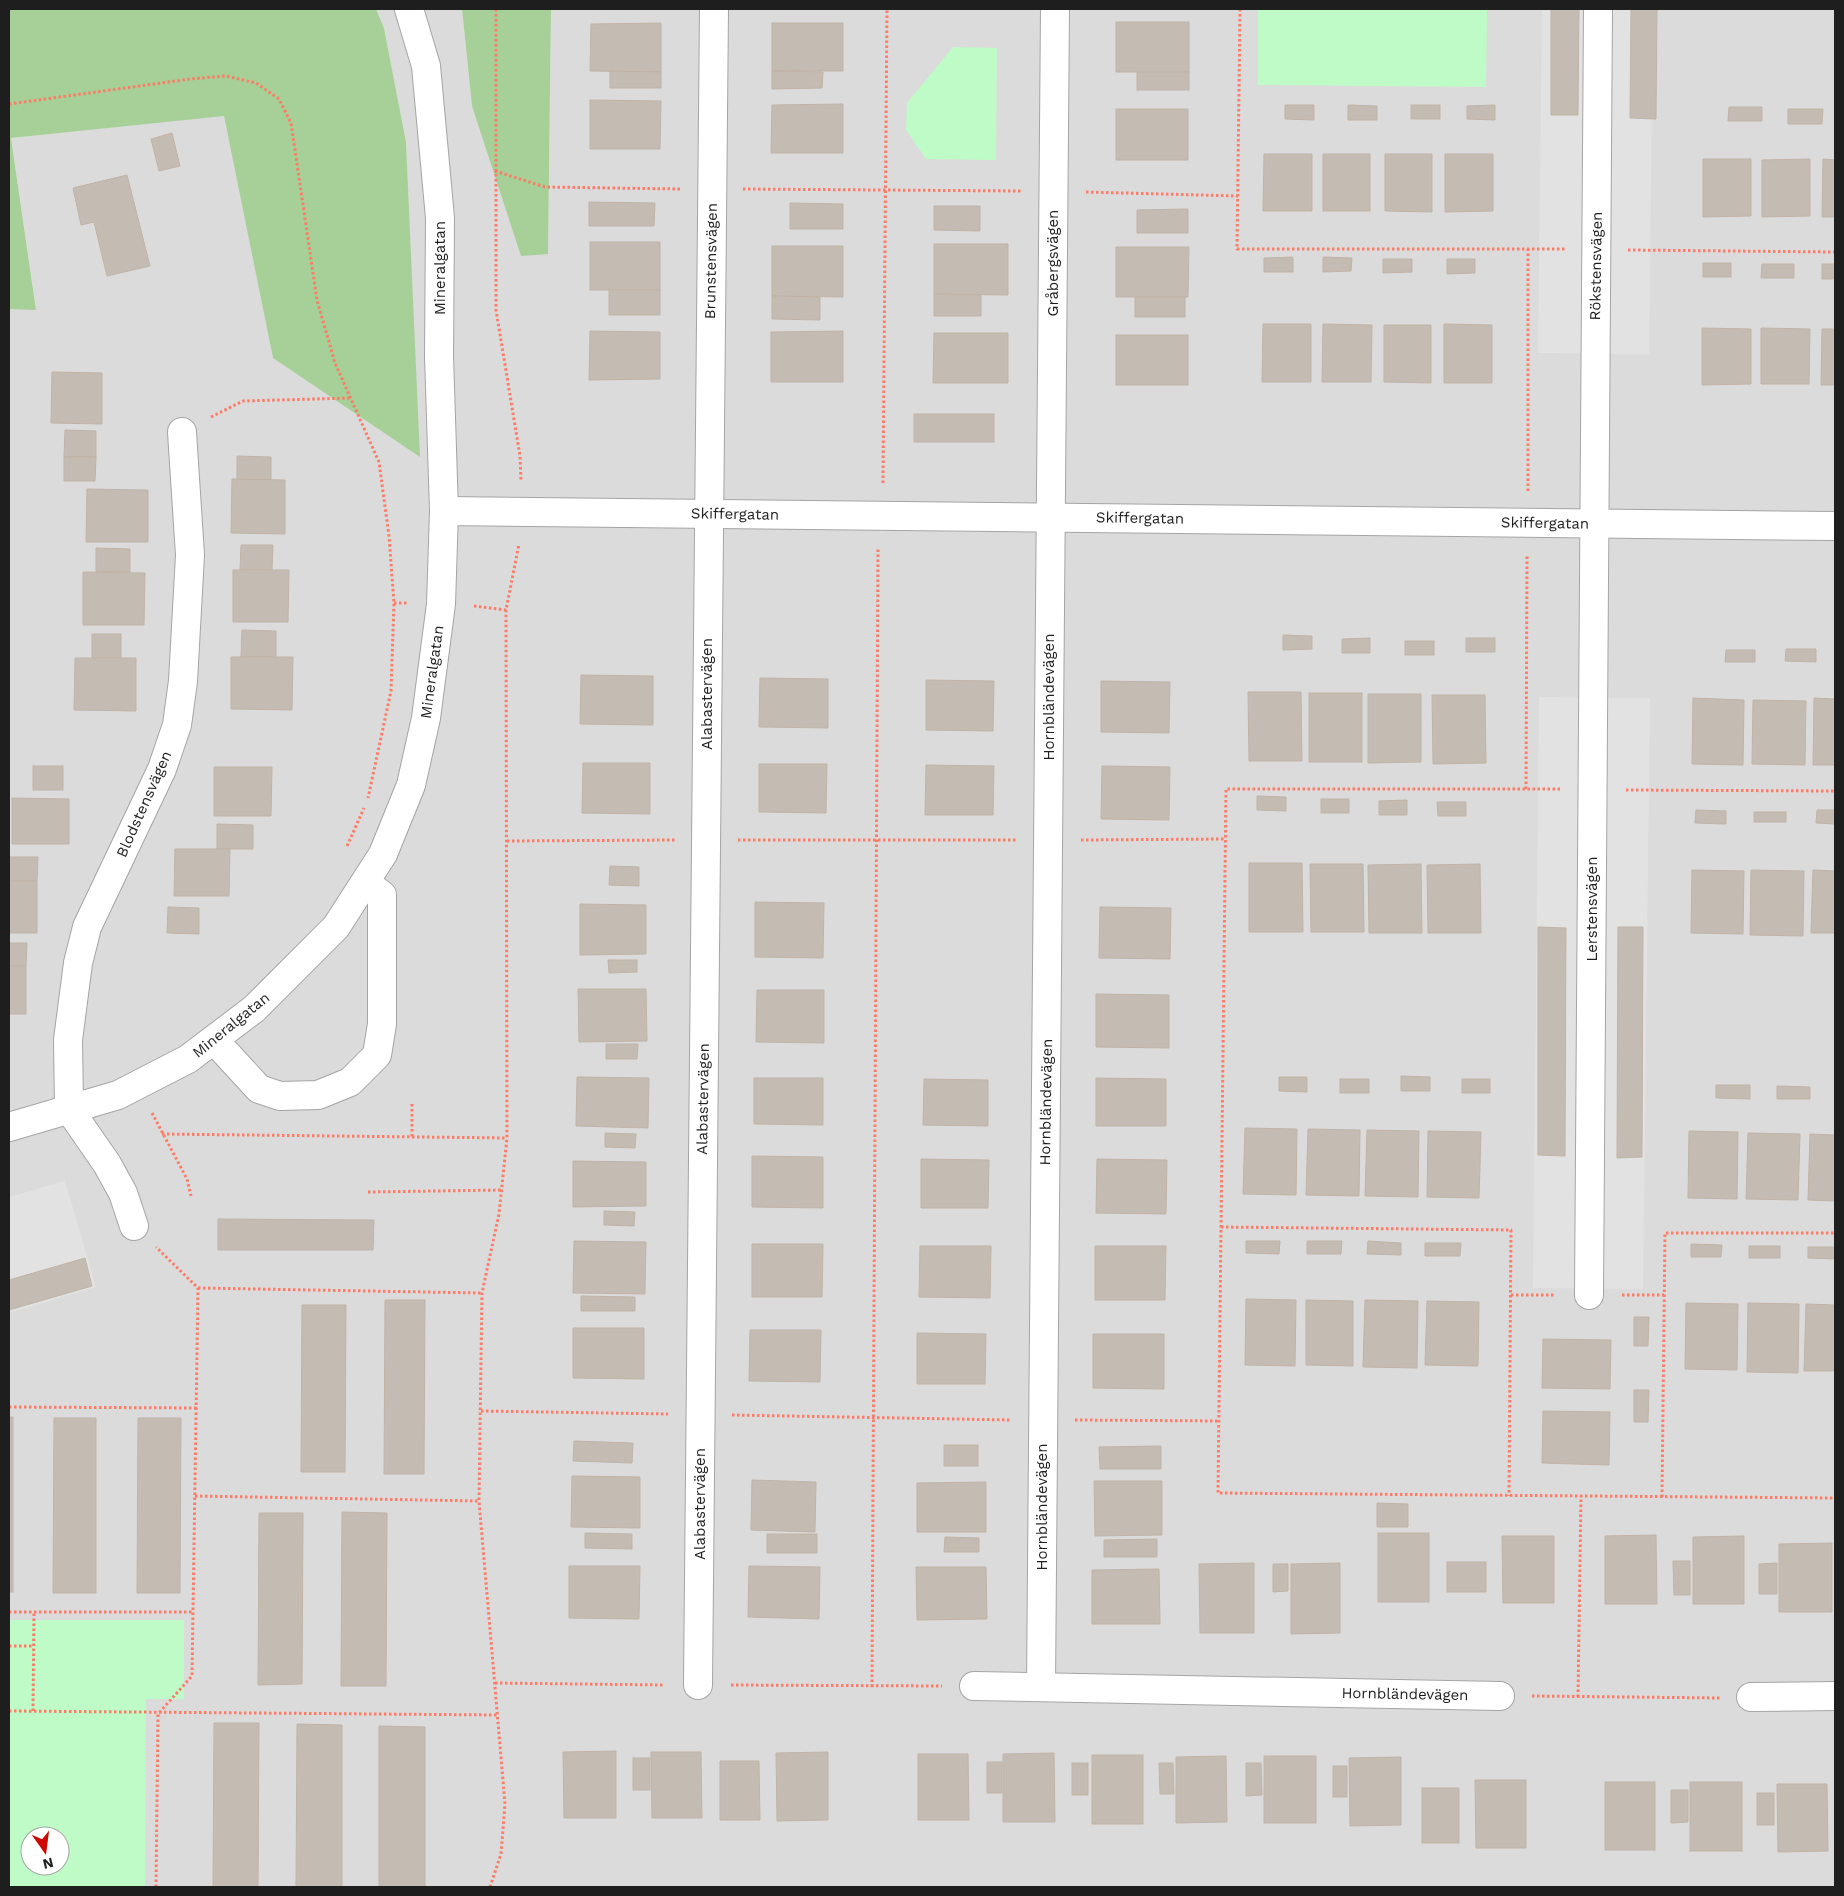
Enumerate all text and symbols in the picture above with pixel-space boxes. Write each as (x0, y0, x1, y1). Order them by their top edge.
street label: Brunstensvägen (701, 203, 721, 319)
street label: Gråbergsvägen (1044, 210, 1062, 316)
street label: Rökstensvägen (1586, 211, 1606, 321)
street label: Mineralgatan (431, 221, 449, 315)
street label: Skiffergatan (691, 504, 779, 524)
street label: Skiffergatan (1096, 508, 1184, 528)
street label: Skiffergatan (1501, 513, 1589, 533)
street label: Mineralgatan (417, 624, 447, 720)
street label: Hornbländevägen (1040, 634, 1058, 760)
street label: Alabastervägen (698, 638, 716, 750)
street label: Blodstensvägen (112, 748, 176, 860)
street label: Lerstensvägen (1583, 856, 1601, 962)
street label: Mineralgatan (189, 988, 273, 1062)
street label: Hornbländevägen (1036, 1038, 1056, 1166)
street label: Alabastervägen (693, 1043, 713, 1155)
street label: Hornbländevägen (1033, 1444, 1051, 1570)
street label: Alabastervägen (691, 1448, 709, 1560)
street label: Hornbländevägen (1341, 1684, 1469, 1704)
north arrow (20, 1826, 70, 1876)
text: N (41, 1855, 55, 1873)

